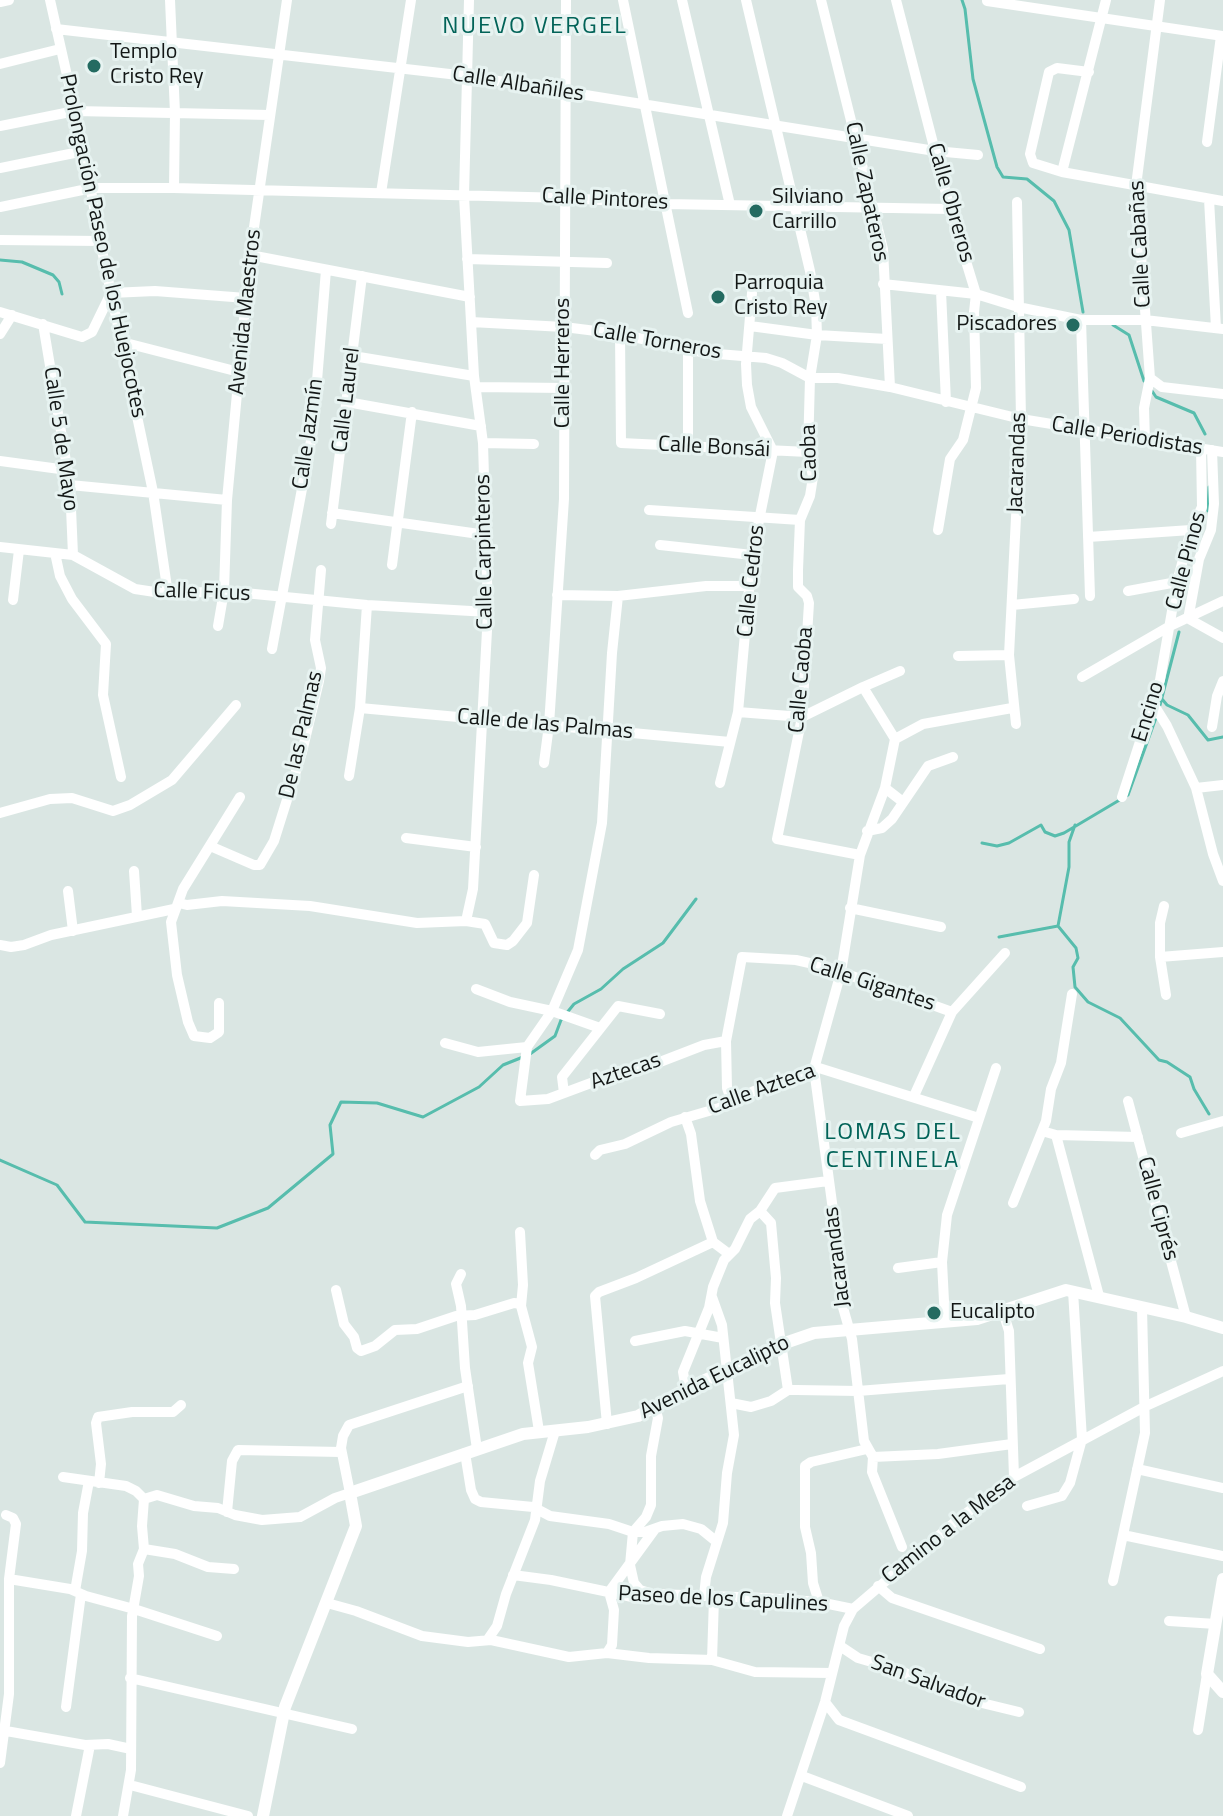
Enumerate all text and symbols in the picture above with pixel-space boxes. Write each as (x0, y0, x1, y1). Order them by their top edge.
district label: NUEVO VERGEL (442, 13, 628, 41)
place label: Templo Cristo Rey (110, 40, 204, 92)
marker: Templo Cristo Rey (85, 57, 103, 75)
street label: Calle Albañiles (450, 62, 586, 108)
street label: Prolongación Paseo de los Huejocotes (53, 72, 151, 420)
street label: Calle Zapateros (838, 120, 894, 264)
street label: Calle Obreros (920, 140, 980, 266)
street label: Calle Cabañas (1124, 180, 1158, 308)
street label: Calle Pintores (541, 184, 669, 216)
place label: Silviano Carrillo (772, 185, 844, 236)
marker: Silviano Carrillo (747, 202, 765, 220)
street label: Avenida Maestros (224, 228, 268, 396)
place label: Parroquia Cristo Rey (734, 271, 828, 322)
marker: Parroquia Cristo Rey (709, 288, 727, 306)
street label: Calle Herreros (551, 298, 577, 428)
place label: Piscadores (956, 312, 1057, 338)
marker: Piscadores (1064, 316, 1082, 334)
street label: Calle Torneros (591, 318, 723, 366)
street label: Calle Laurel (327, 346, 367, 454)
street label: Calle 5 de Mayo (37, 365, 83, 513)
street label: Calle Jazmín (288, 377, 330, 491)
street label: Jacarandas (1003, 412, 1033, 514)
street label: Calle Periodistas (1049, 412, 1205, 462)
street label: Caoba (796, 424, 824, 482)
street label: Calle Bonsái (657, 432, 771, 464)
street label: Calle Carpinteros (470, 474, 500, 630)
street label: Calle Pinos (1161, 509, 1213, 613)
street label: Calle Cedros (733, 524, 771, 638)
street label: Calle Ficus (153, 578, 251, 608)
street label: Calle Caoba (784, 626, 820, 734)
street label: De las Palmas (275, 669, 329, 801)
street label: Encino (1127, 679, 1171, 745)
street label: Calle de las Palmas (456, 704, 634, 746)
street label: Calle Gigantes (806, 952, 938, 1018)
street label: Aztecas (587, 1048, 665, 1096)
street label: Calle Azteca (705, 1058, 819, 1122)
district label: LOMAS DEL CENTINELA (824, 1119, 962, 1175)
street label: Calle Ciprés (1131, 1154, 1183, 1264)
street label: Jacarandas (819, 1205, 857, 1309)
place label: Eucalipto (950, 1300, 1035, 1326)
marker: Eucalipto (925, 1304, 943, 1322)
street label: Avenida Eucalipto (636, 1330, 794, 1426)
street label: Camino a la Mesa (877, 1470, 1021, 1590)
street label: Paseo de los Capulines (617, 1581, 829, 1619)
street label: San Salvador (867, 1650, 989, 1716)

